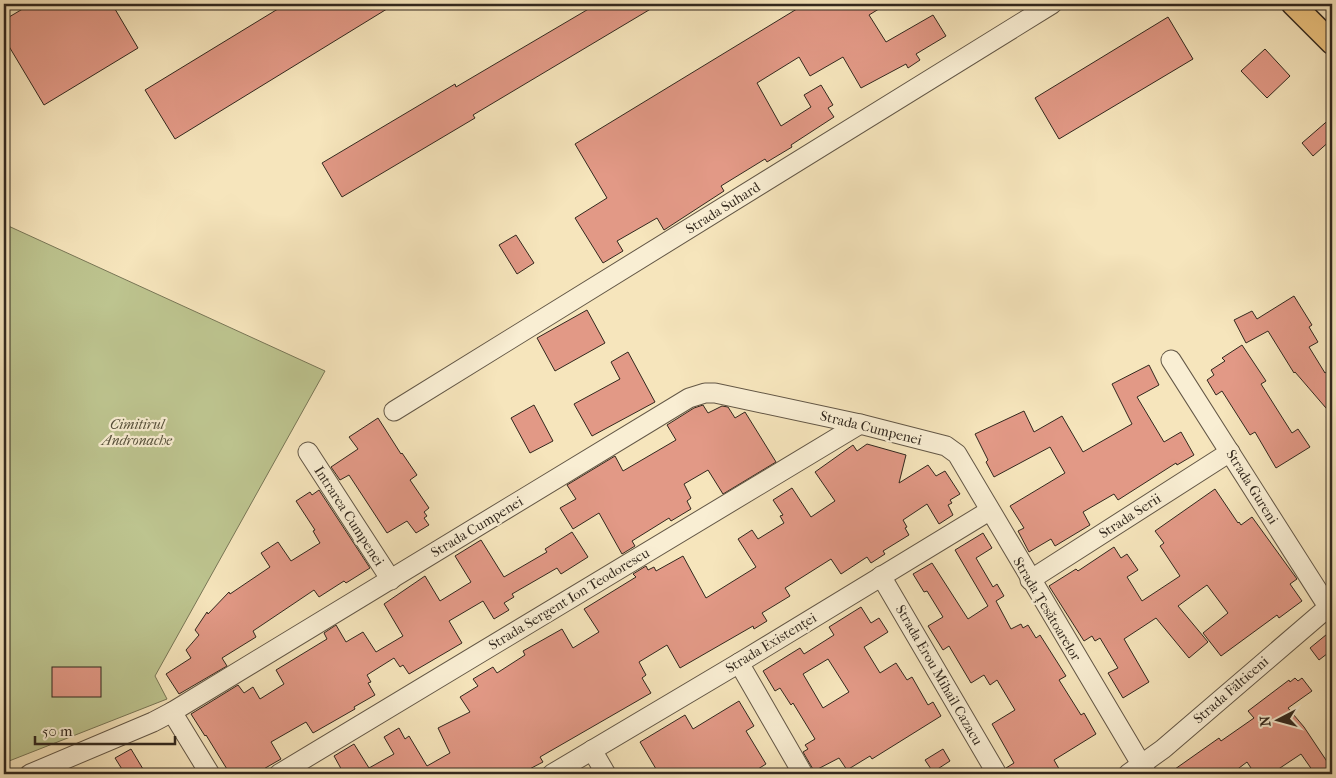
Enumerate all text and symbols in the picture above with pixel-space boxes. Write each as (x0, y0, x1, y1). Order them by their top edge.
street label: Strada Suhard (683, 178, 764, 238)
street label: Strada Cumpenei (818, 407, 924, 449)
park label: Cimitirul Andronache (100, 416, 172, 449)
street label: Strada Gureni (1222, 447, 1282, 527)
street label: Intrarea Cumpenei (310, 463, 388, 569)
street label: Strada Serii (1096, 490, 1164, 542)
street label: Strada Cumpenei (428, 493, 526, 561)
street label: Strada Sergent Ion Teodorescu (485, 544, 653, 654)
street label: Strada Țesătoarelor (1009, 554, 1085, 664)
street label: Strada Erou Mihail Cazacu (892, 602, 986, 748)
street label: Strada Existenței (722, 609, 820, 677)
street label: Strada Fălticeni (1190, 653, 1272, 727)
north arrow (1254, 696, 1304, 746)
scale bar (35, 713, 175, 745)
text: N (1257, 715, 1275, 727)
text: 50 m (42, 722, 73, 740)

